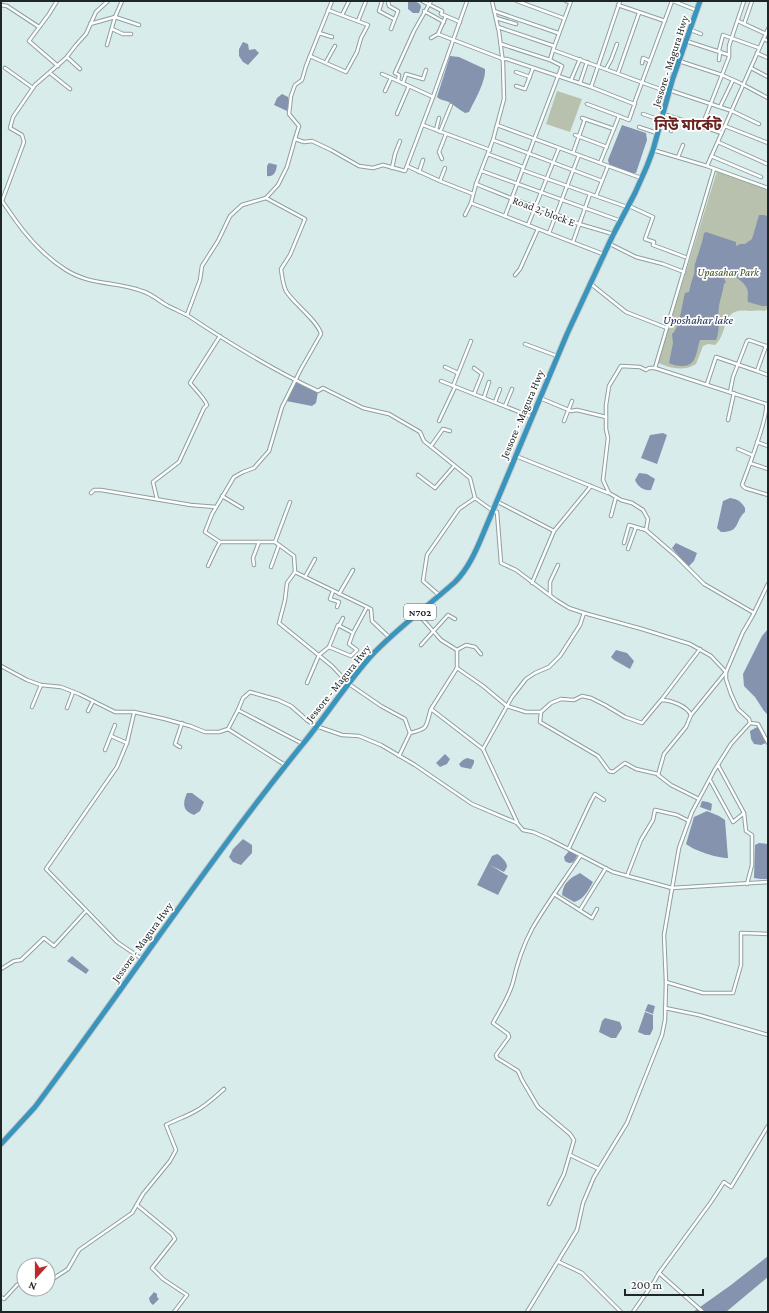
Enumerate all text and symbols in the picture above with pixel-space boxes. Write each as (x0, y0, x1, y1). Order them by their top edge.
street label: Jessore - Magura Hwy (649, 13, 692, 110)
district label: নিউ মার্কেট (653, 115, 722, 133)
street label: Road 2, block E (511, 194, 577, 229)
park label: Upasahar Park (697, 266, 760, 279)
water label: Uposhahar lake (663, 313, 733, 327)
street label: Jessore - Magura Hwy (497, 367, 547, 462)
road number: N702 (404, 604, 436, 620)
street label: Jessore - Magura Hwy (303, 641, 374, 725)
street label: Jessore - Magura Hwy (108, 899, 176, 986)
north arrow (16, 1257, 56, 1297)
scale bar (625, 1271, 703, 1297)
text: 200 m (631, 1278, 663, 1292)
text: N (26, 1279, 38, 1293)

